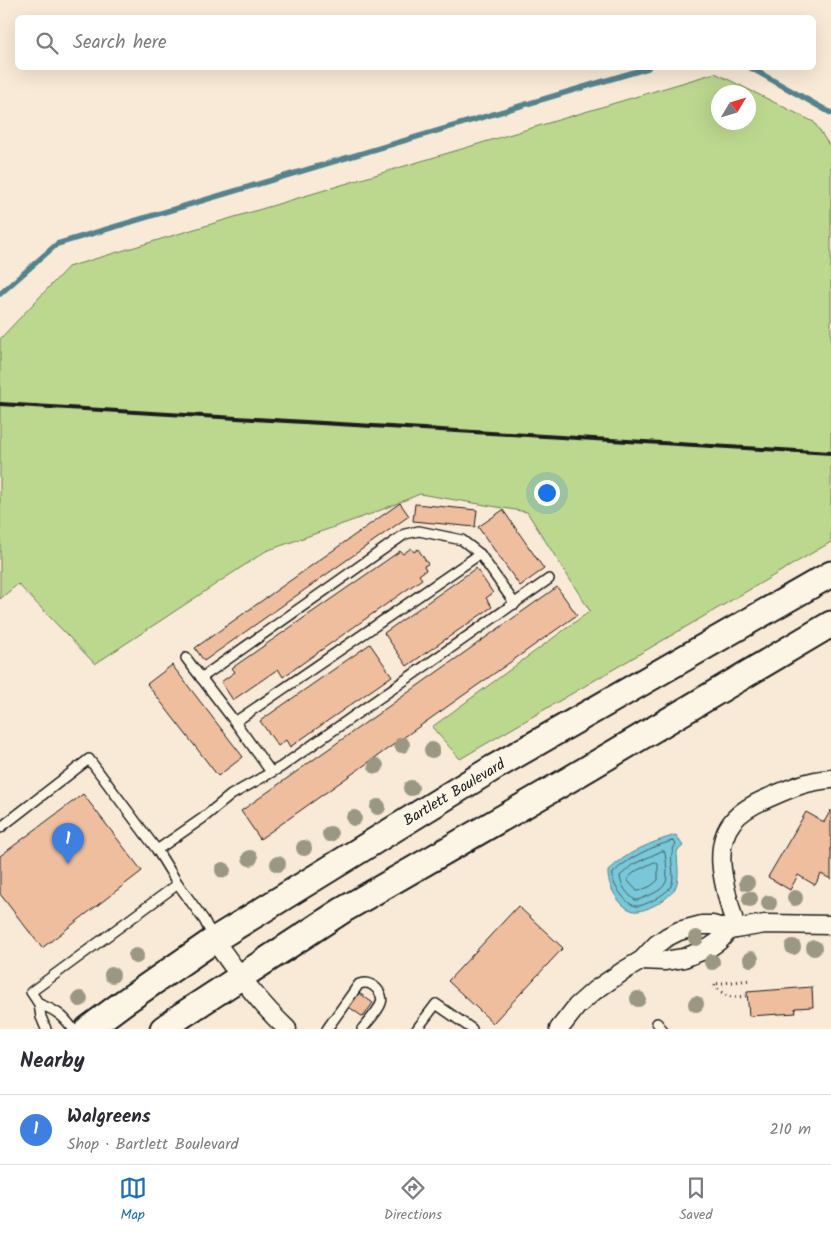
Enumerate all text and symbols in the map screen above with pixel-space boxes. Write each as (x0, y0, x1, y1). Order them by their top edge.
search box (15, 15, 816, 70)
text: Search here (73, 28, 167, 58)
icon: search (33, 29, 61, 57)
north arrow (711, 85, 756, 130)
your location (534, 480, 560, 506)
street label: Bartlett Boulevard (399, 753, 511, 833)
pin: 1 (52, 823, 84, 864)
text: Nearby (20, 1045, 85, 1078)
text: Walgreens (67, 1102, 151, 1132)
text: 1 (34, 1117, 38, 1142)
text: 210 m (770, 1117, 811, 1142)
text: Shop · Bartlett Boulevard (67, 1132, 239, 1157)
tab: Map (119, 1174, 147, 1226)
tab: Directions (384, 1174, 442, 1226)
tab: Saved (679, 1174, 712, 1226)

